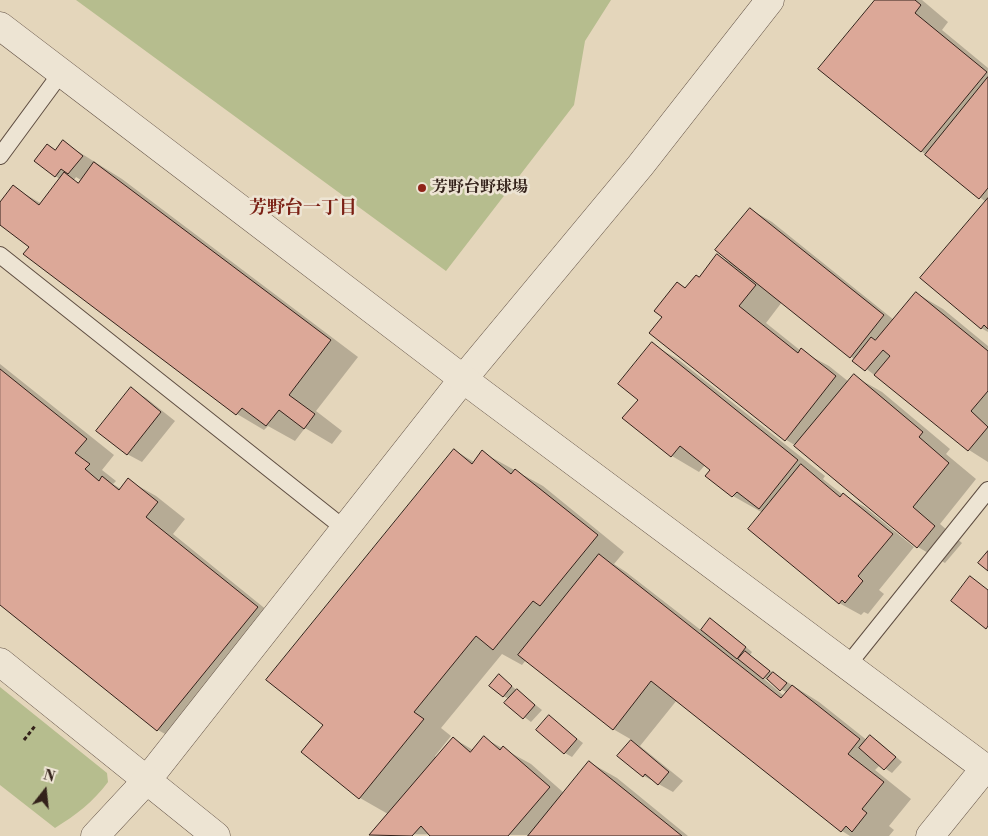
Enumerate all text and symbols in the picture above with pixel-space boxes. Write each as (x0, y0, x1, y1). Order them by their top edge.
place label: 芳野台野球場 (432, 178, 528, 198)
marker: 芳野台野球場 (416, 182, 428, 194)
district label: 芳野台一丁目 (249, 198, 357, 220)
north arrow (20, 766, 70, 816)
text: N (41, 766, 57, 787)

